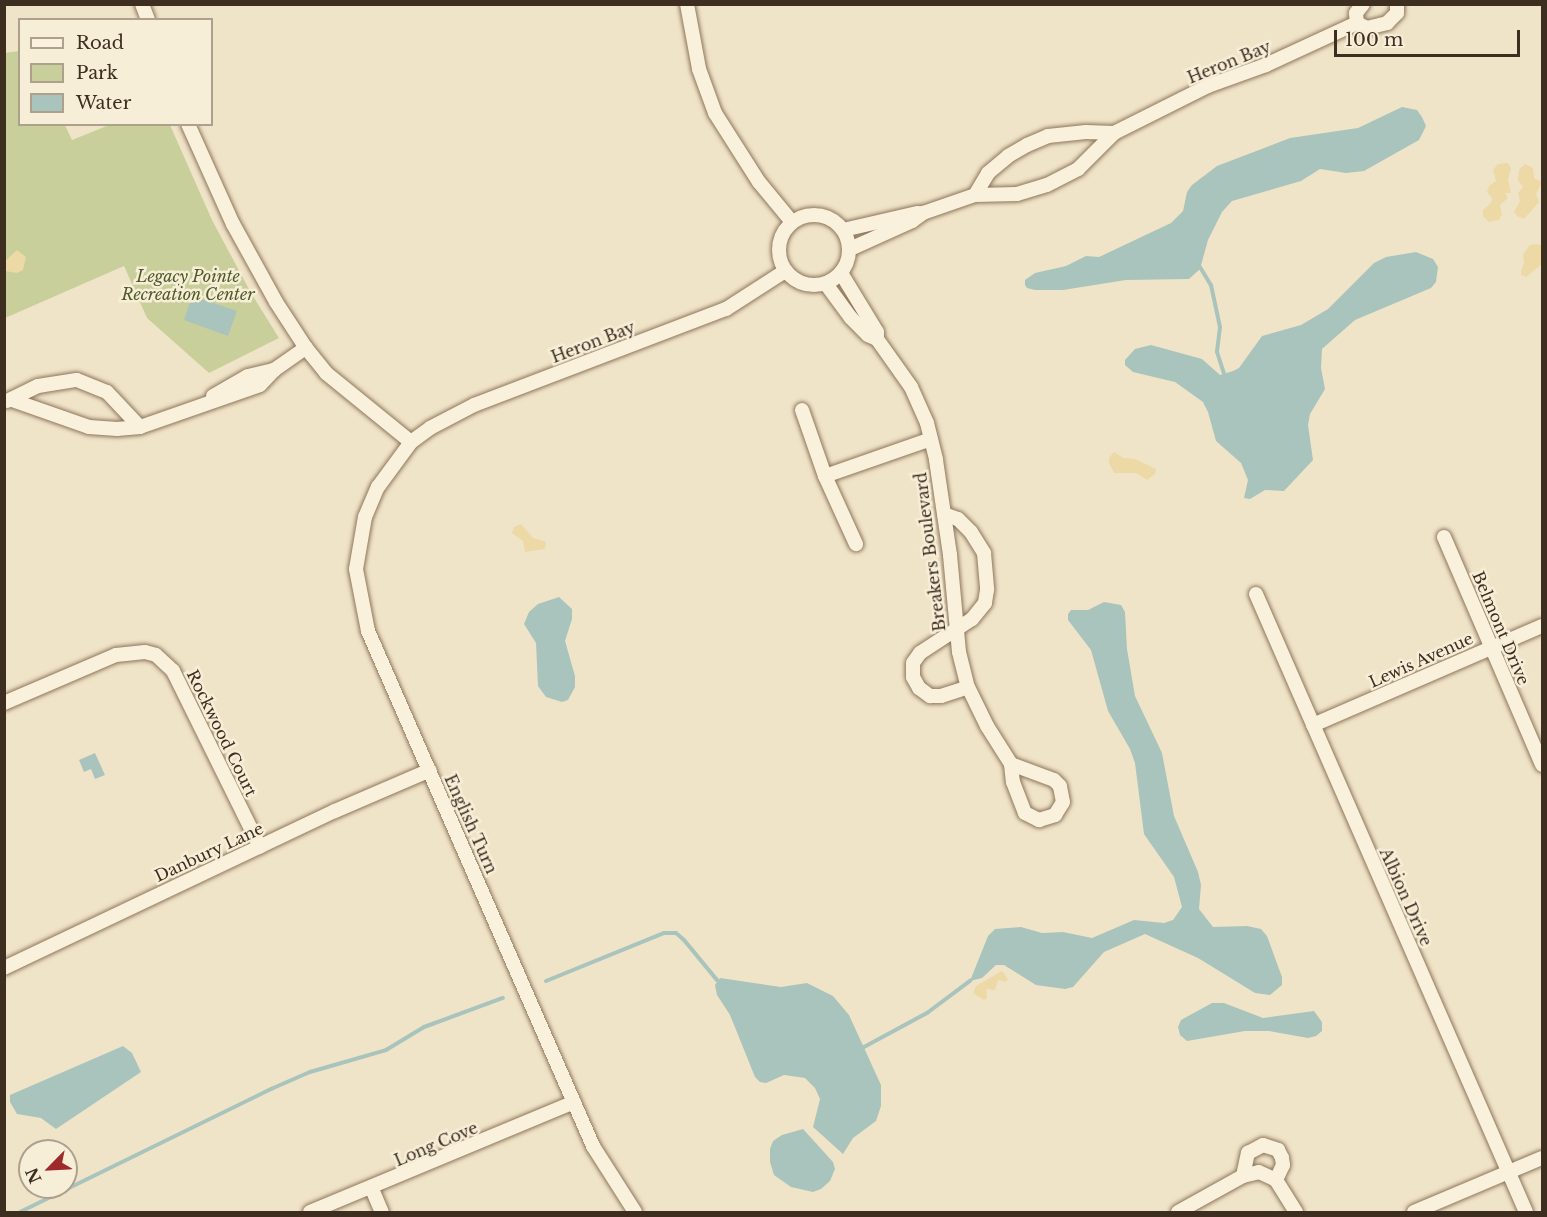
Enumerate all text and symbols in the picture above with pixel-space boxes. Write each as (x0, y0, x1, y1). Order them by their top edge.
legend (18, 18, 213, 126)
scale bar (1337, 18, 1523, 56)
text: 100 m (1345, 29, 1403, 51)
text: Road (76, 32, 124, 54)
street label: Heron Bay (1185, 37, 1273, 87)
text: Park (76, 62, 118, 84)
text: Water (76, 92, 131, 114)
park label: Legacy Pointe Recreation Center (121, 266, 255, 304)
street label: Heron Bay (548, 317, 638, 367)
street label: Breakers Boulevard (911, 471, 949, 633)
street label: Belmont Drive (1468, 568, 1534, 688)
street label: Lewis Avenue (1366, 628, 1476, 692)
street label: Rockwood Court (183, 666, 261, 800)
street label: English Turn (440, 771, 502, 877)
street label: Danbury Lane (151, 818, 267, 886)
street label: Albion Drive (1376, 845, 1436, 949)
street label: Long Cove (391, 1118, 481, 1170)
north arrow (18, 1139, 78, 1199)
text: N (21, 1165, 46, 1186)

